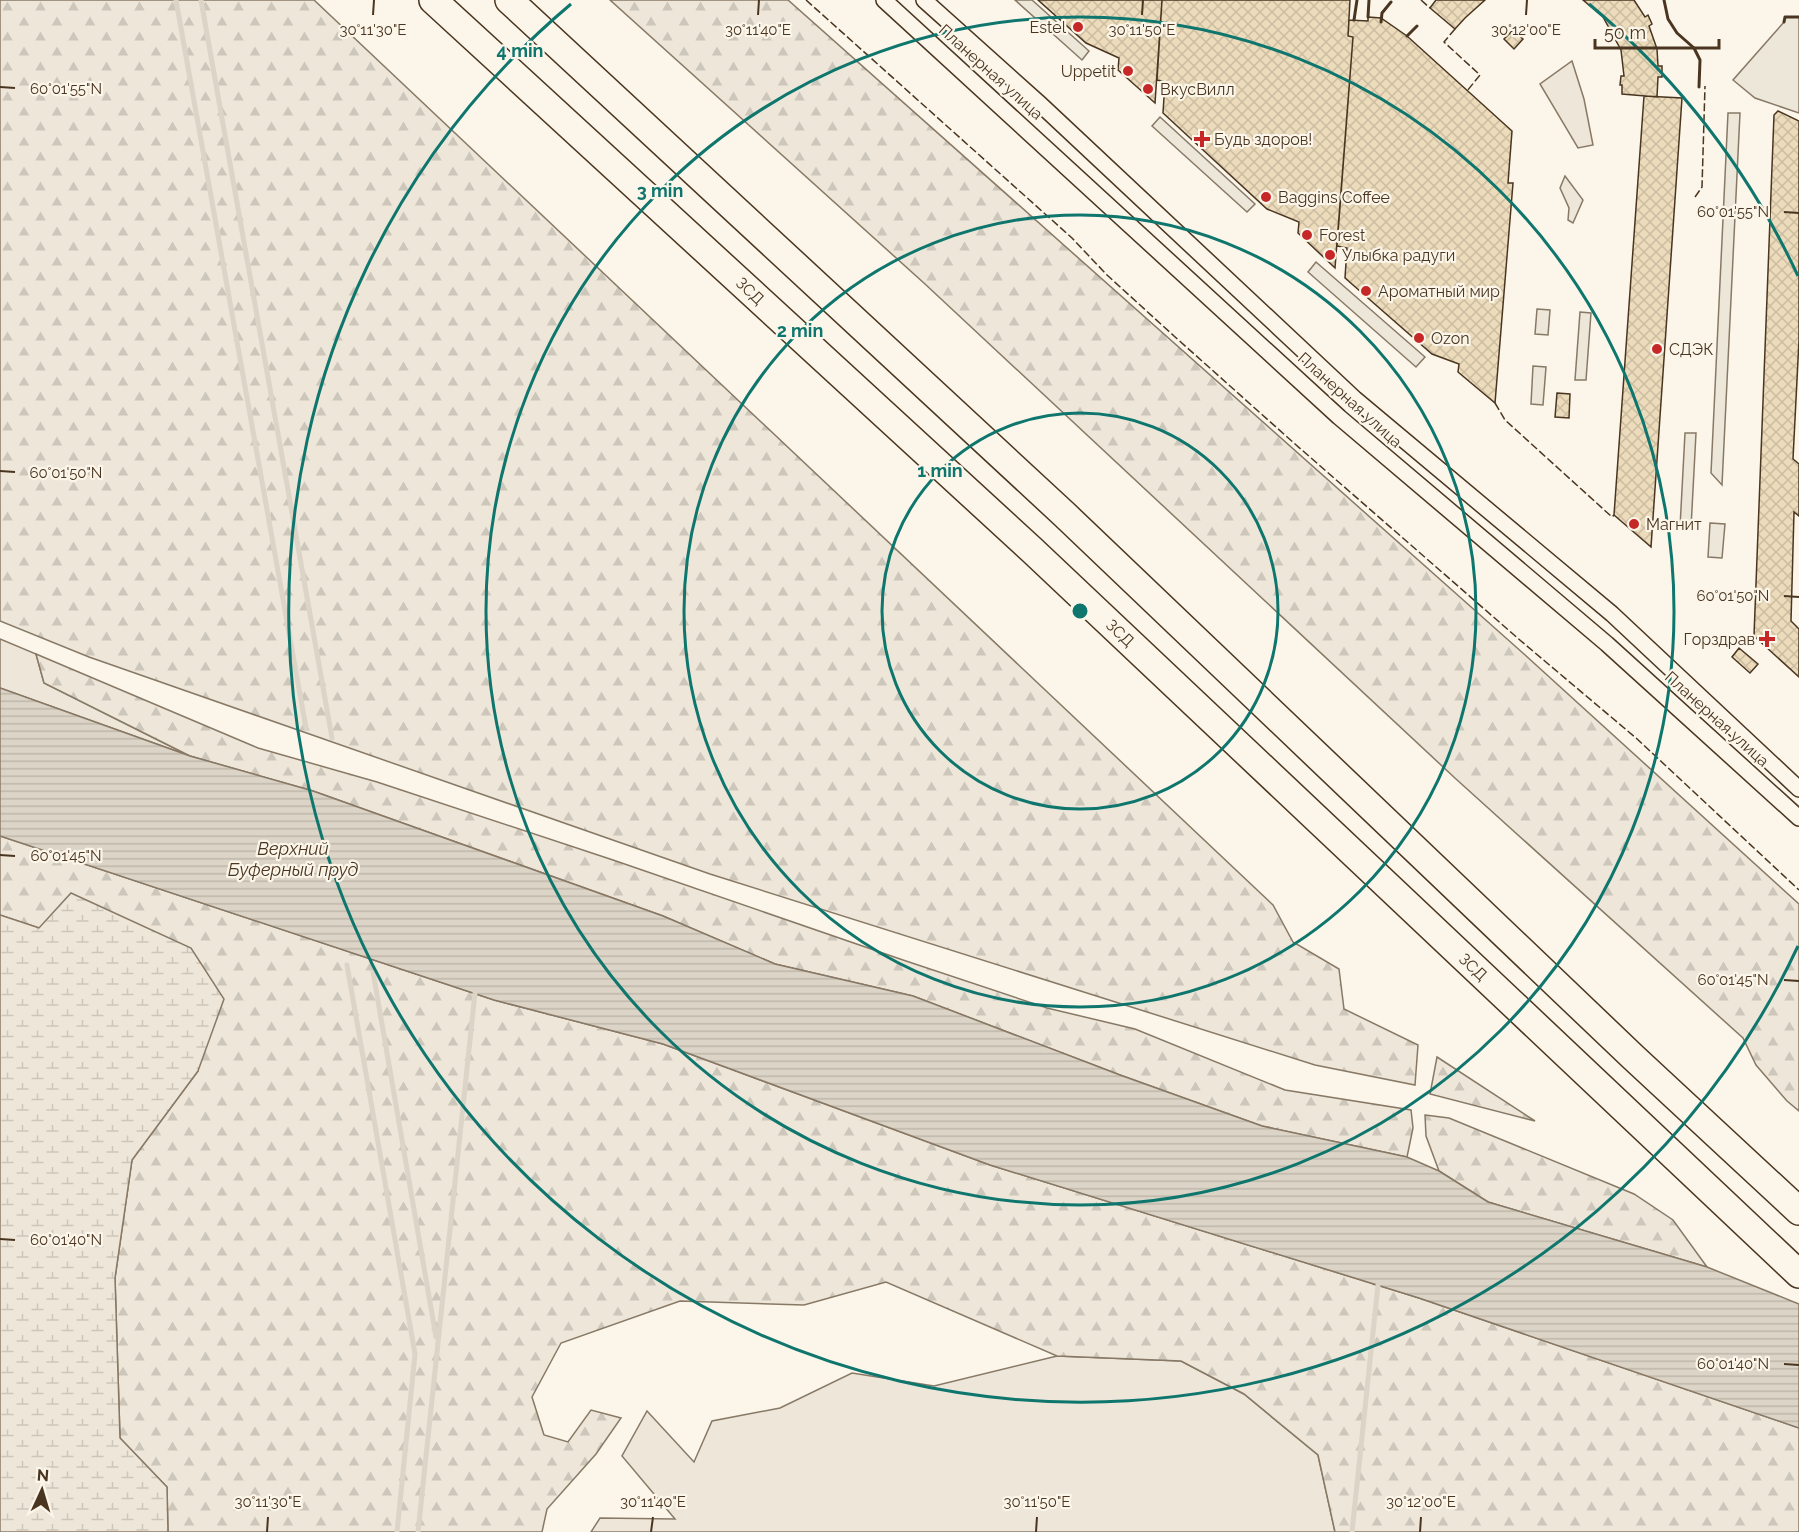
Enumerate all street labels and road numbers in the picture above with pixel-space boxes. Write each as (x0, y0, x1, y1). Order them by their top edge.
street label: Планерная улица (935, 20, 1047, 124)
street label: ЗСД (732, 273, 768, 309)
street label: Планерная улица (1294, 348, 1406, 452)
street label: ЗСД (1102, 615, 1138, 651)
street label: Планерная улица (1661, 667, 1773, 771)
street label: ЗСД (1455, 949, 1491, 985)

